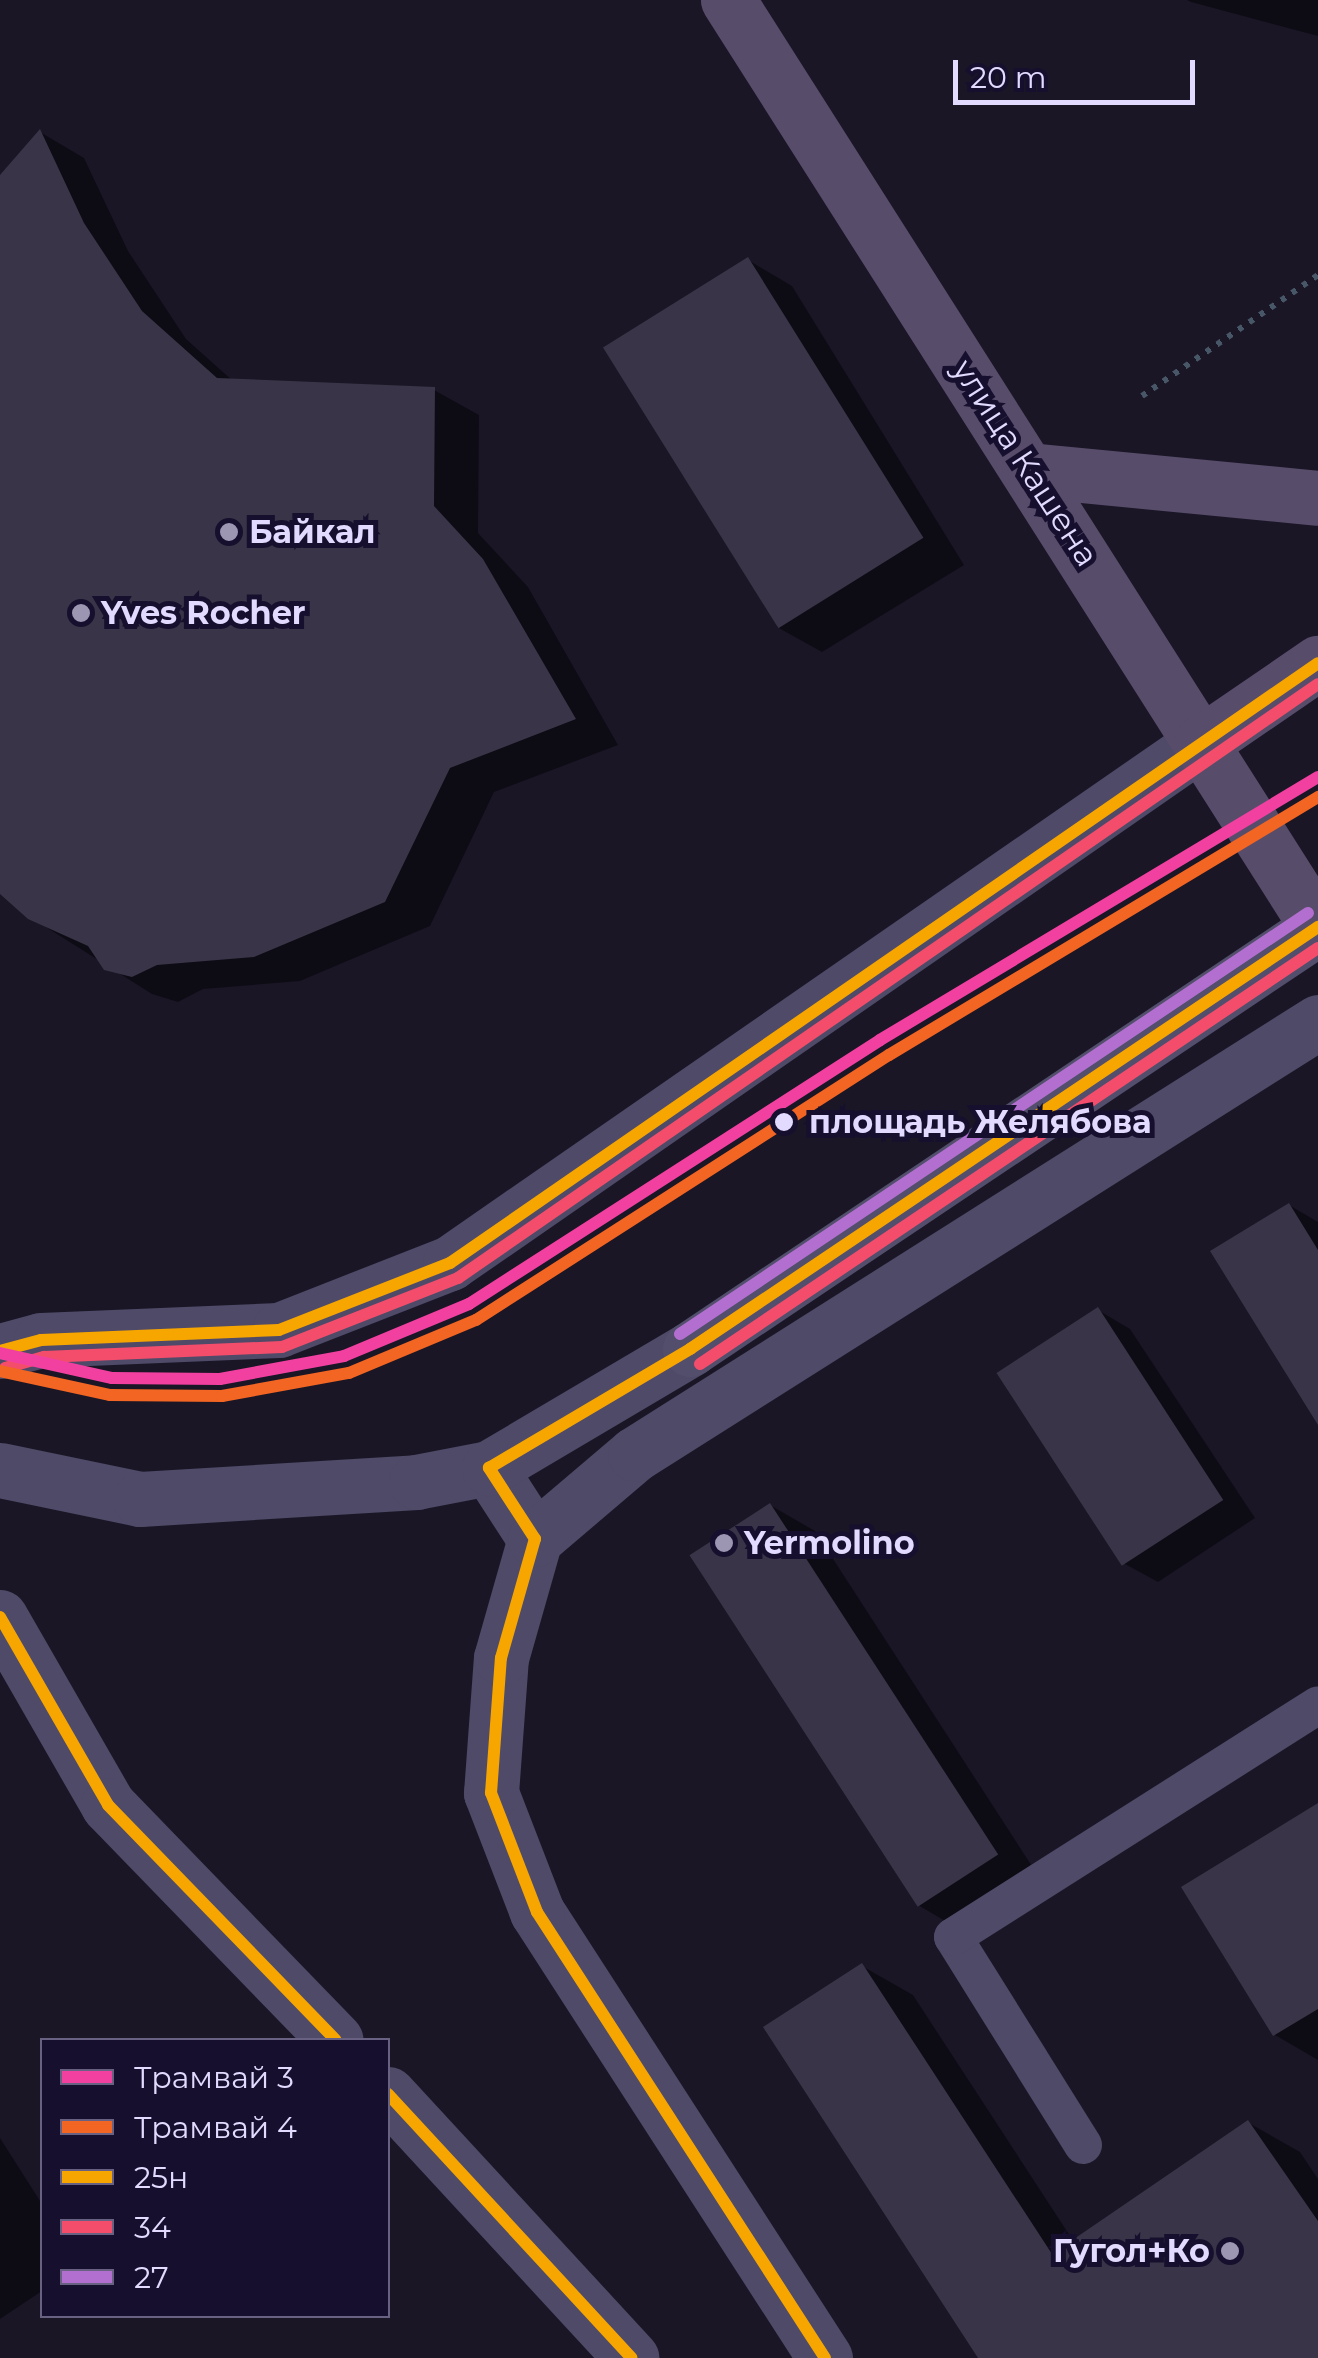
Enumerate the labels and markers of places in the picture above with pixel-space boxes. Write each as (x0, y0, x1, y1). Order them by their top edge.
place label: Байкал (249, 513, 376, 551)
marker: Байкал (218, 521, 240, 543)
place label: Yves Rocher (101, 594, 306, 632)
marker: Yves Rocher (70, 602, 92, 624)
place label: площадь Желябова (809, 1103, 1152, 1141)
marker: площадь Желябова (768, 1106, 800, 1138)
place label: Yermolino (744, 1524, 915, 1562)
marker: Yermolino (713, 1532, 735, 1554)
place label: Гугол+Ко (1053, 2232, 1210, 2270)
marker: Гугол+Ко (1219, 2240, 1241, 2262)

